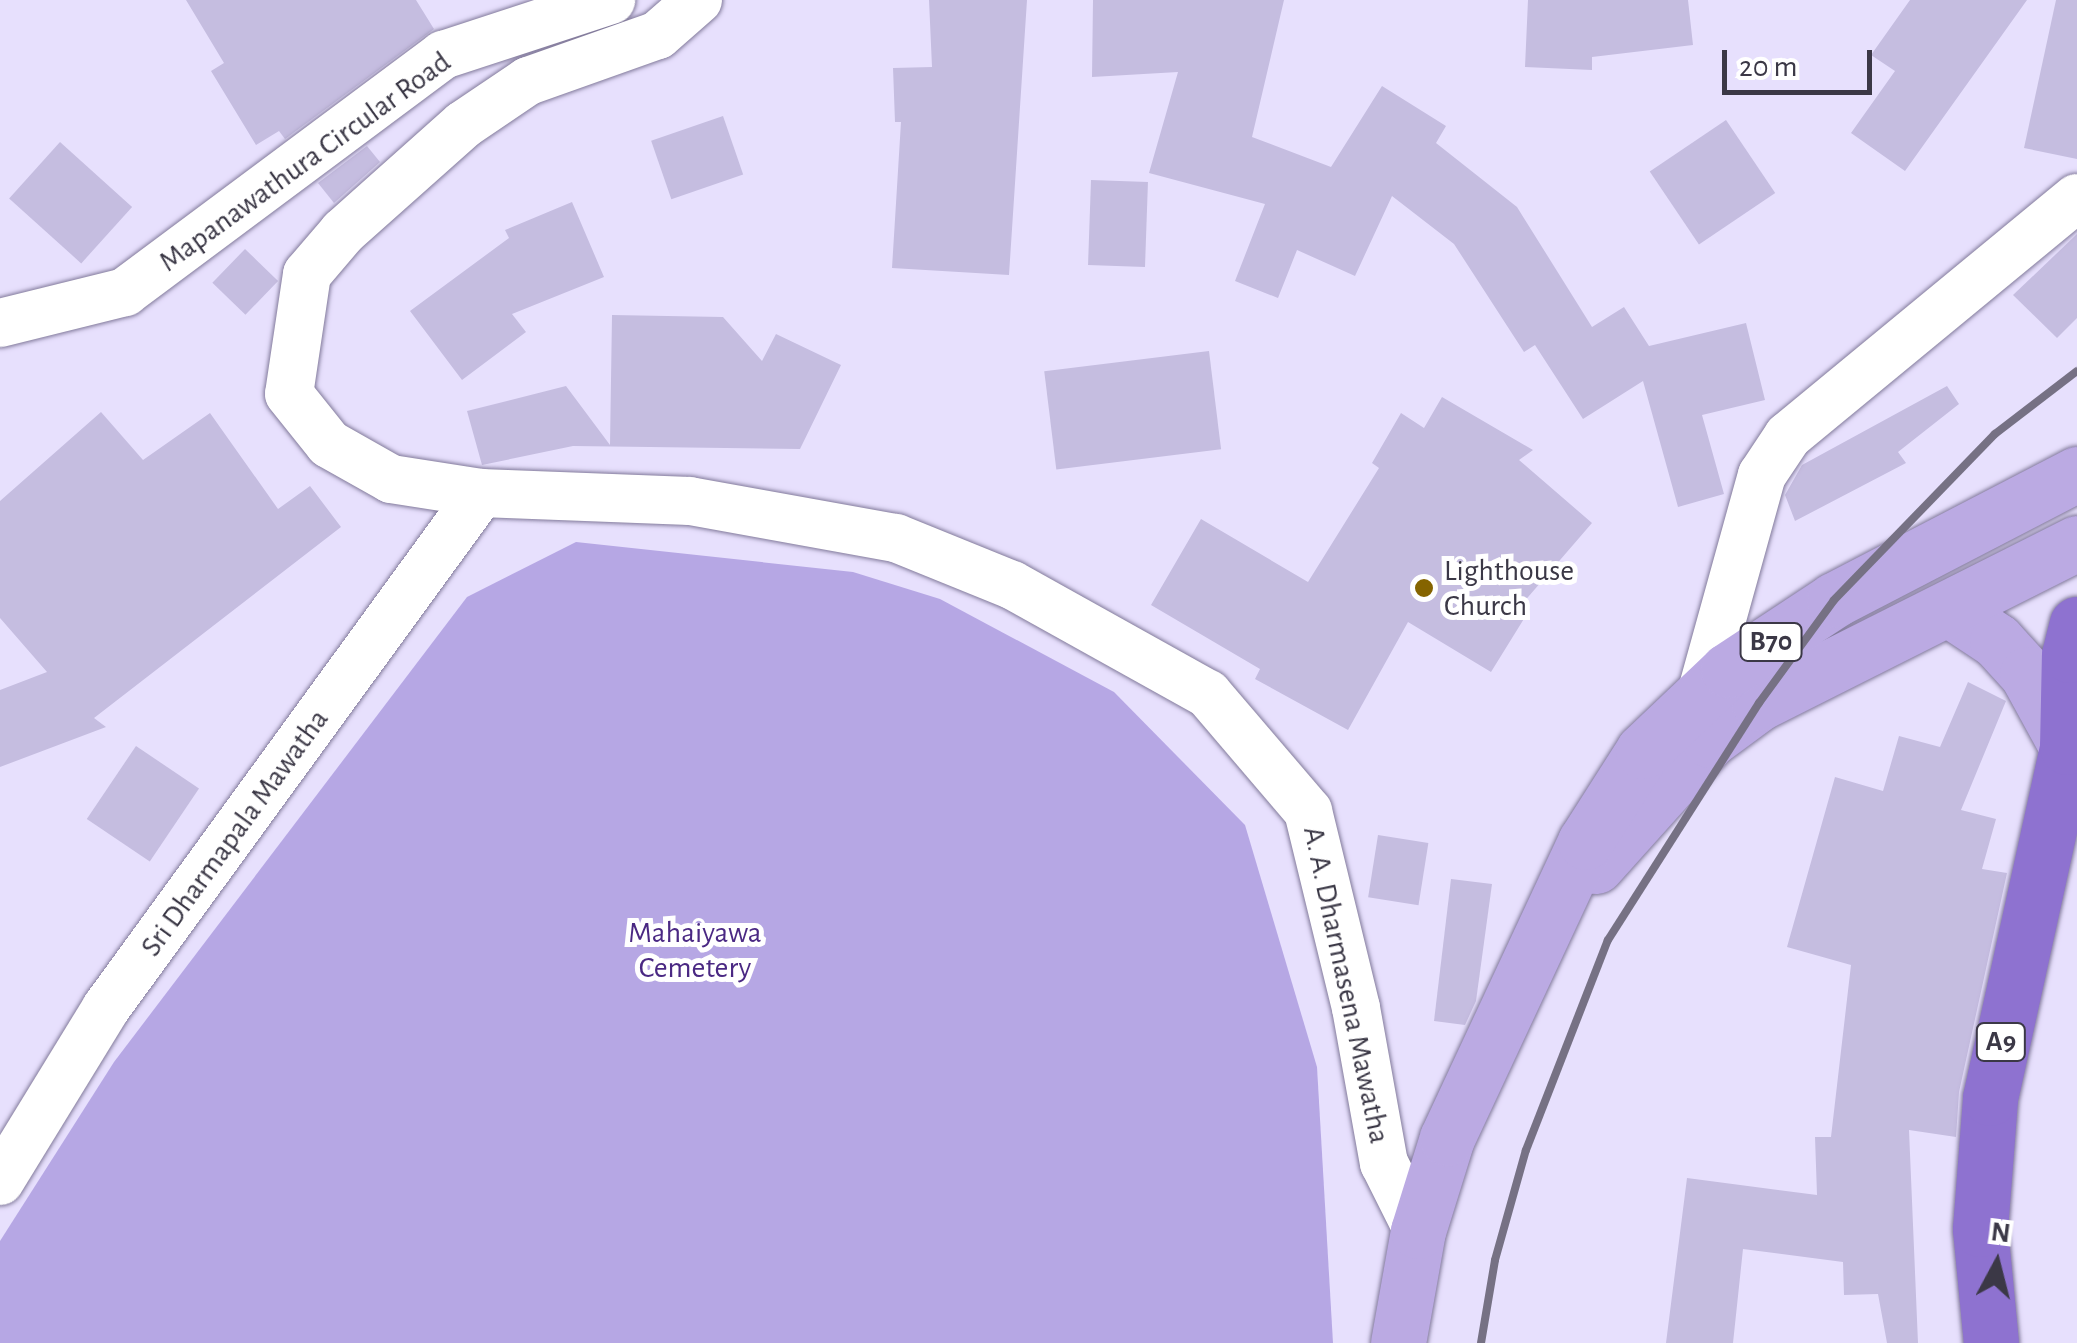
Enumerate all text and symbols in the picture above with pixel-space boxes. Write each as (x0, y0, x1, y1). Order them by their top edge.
scale bar (1727, 30, 1877, 92)
street label: Mapanawathura Circular Road (152, 44, 458, 280)
text: 20 m (1739, 52, 1797, 82)
place label: Lighthouse Church (1444, 553, 1574, 624)
marker: Lighthouse Church (1413, 577, 1435, 599)
road number: B70 (1738, 619, 1804, 665)
street label: Sri Dharmapala Mawatha (133, 702, 337, 964)
street label: A. A. Dharmasena Mawatha (1295, 823, 1397, 1147)
park label: Mahaiyawa Cemetery (628, 915, 762, 986)
road number: A9 (1974, 1019, 2028, 1065)
north arrow (1947, 1213, 2047, 1313)
text: N (1989, 1218, 2012, 1248)

